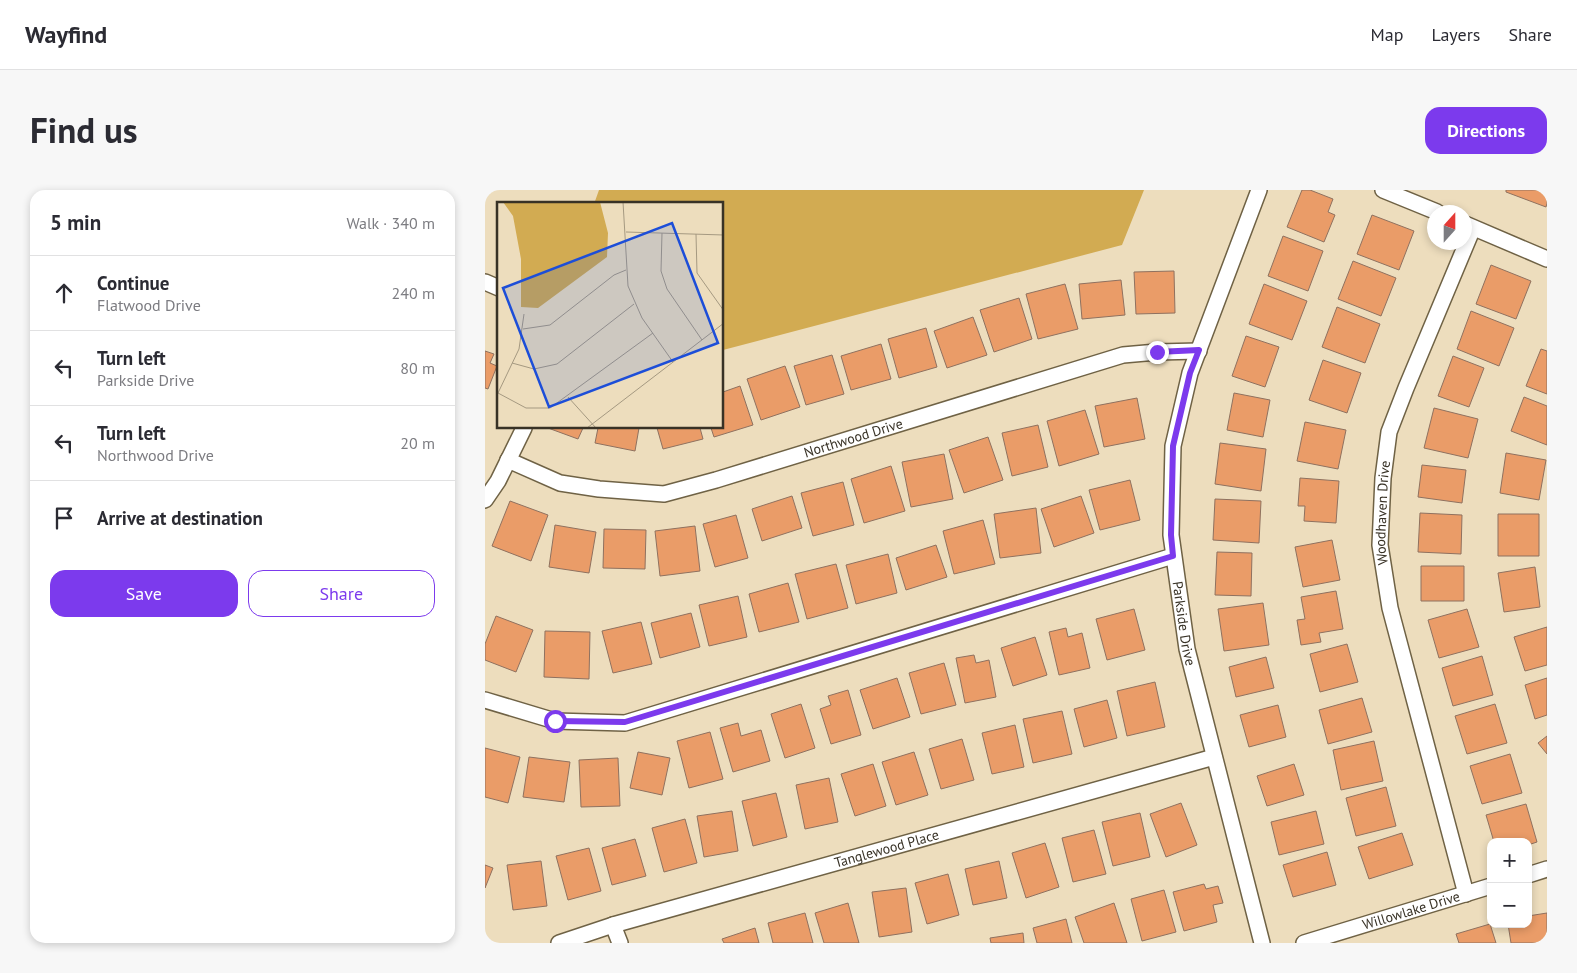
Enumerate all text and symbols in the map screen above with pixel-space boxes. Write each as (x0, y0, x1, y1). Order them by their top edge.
text: Wayfind (25, 19, 107, 50)
text: Map (1371, 23, 1403, 46)
text: Layers (1431, 23, 1480, 46)
text: Share (1508, 23, 1552, 46)
text: Find us (30, 107, 138, 153)
button: Directions (1425, 107, 1547, 154)
inset map (497, 202, 724, 429)
north arrow (1427, 205, 1472, 250)
text: 5 min (50, 209, 101, 236)
text: Walk · 340 m (346, 213, 435, 233)
text: Continue (97, 271, 169, 295)
icon: ahead (50, 279, 78, 307)
text: 240 m (392, 283, 435, 303)
text: Flatwood Drive (97, 295, 201, 315)
route end (1146, 341, 1169, 364)
text: Turn left (97, 346, 166, 370)
icon: left (50, 354, 78, 382)
text: 80 m (400, 358, 435, 378)
text: Parkside Drive (97, 370, 194, 390)
street label: Northwood Drive (802, 414, 905, 461)
text: Turn left (97, 421, 166, 445)
icon: left (50, 429, 78, 457)
text: 20 m (400, 433, 435, 453)
text: Northwood Drive (97, 445, 214, 465)
street label: Woodhaven Drive (1371, 459, 1394, 566)
icon: arrive (50, 504, 78, 532)
text: Arrive at destination (97, 506, 263, 530)
button: Save (50, 570, 238, 617)
button: Share (248, 570, 435, 617)
street label: Parkside Drive (1169, 580, 1200, 668)
route start (544, 710, 567, 733)
street label: Tanglewood Place (832, 825, 941, 872)
map controls (1487, 838, 1532, 928)
button: + (1487, 838, 1532, 883)
button: − (1487, 883, 1532, 928)
street label: Willowlake Drive (1360, 887, 1462, 934)

